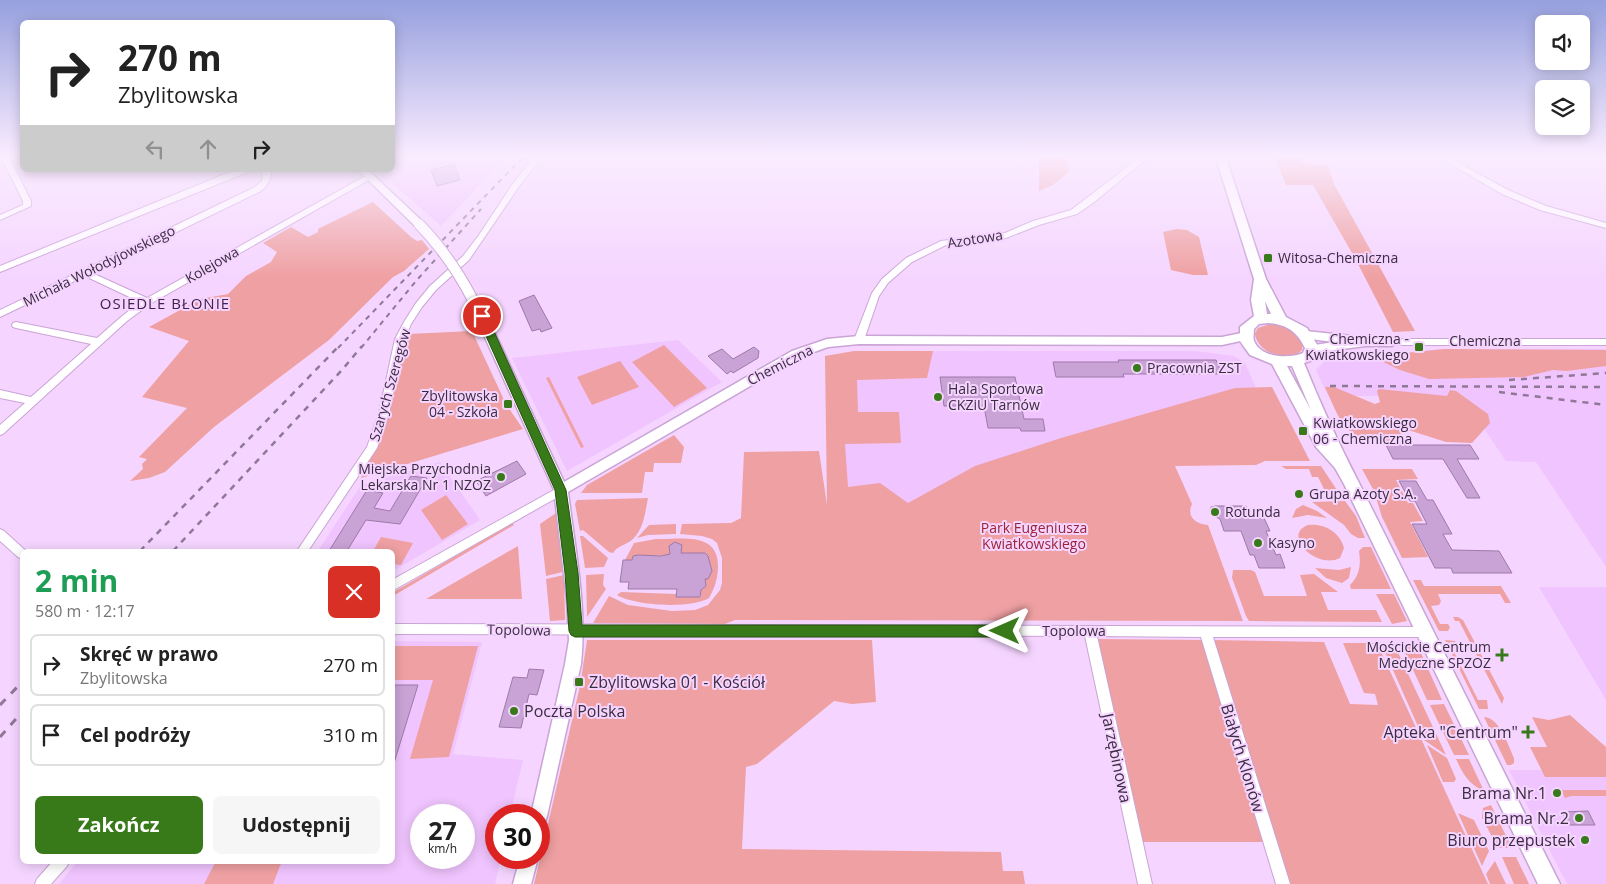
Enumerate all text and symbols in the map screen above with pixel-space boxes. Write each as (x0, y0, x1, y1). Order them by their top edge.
map controls (1535, 15, 1590, 135)
button: sound (1535, 15, 1590, 70)
text: 270 m (118, 34, 222, 81)
icon: right (35, 40, 100, 105)
text: Zbylitowska (118, 79, 239, 109)
button: layers (1535, 80, 1590, 135)
icon: left (141, 135, 169, 163)
icon: ahead (194, 135, 222, 163)
icon: right (247, 135, 275, 163)
street label: Michała Wołodyjowskiego (19, 220, 178, 311)
street label: Azotowa (946, 225, 1004, 252)
street label: Kolejowa (181, 242, 242, 288)
place label: Witosa-Chemiczna (1278, 248, 1398, 267)
marker: Witosa-Chemiczna (1262, 252, 1274, 264)
district label: OSIEDLE BŁONIE (100, 293, 230, 313)
pin (461, 295, 503, 337)
icon: arrive (468, 302, 496, 330)
street label: Szarych Szeregów (364, 326, 415, 443)
place label: Chemiczna - Kwiatkowskiego (1305, 329, 1409, 364)
street label: Chemiczna (1449, 331, 1521, 350)
street label: Chemiczna (744, 340, 816, 389)
marker: Chemiczna - Kwiatkowskiego (1413, 341, 1425, 353)
place label: Pracownia ZST (1147, 358, 1242, 377)
marker: Pracownia ZST (1131, 362, 1143, 374)
place label: Hala Sportowa CKZiU Tarnów (948, 379, 1043, 414)
place label: Zbylitowska 04 - Szkoła (421, 386, 498, 421)
marker: Hala Sportowa CKZiU Tarnów (932, 391, 944, 403)
marker: Zbylitowska 04 - Szkoła (502, 398, 514, 410)
place label: Kwiatkowskiego 06 - Chemiczna (1313, 413, 1417, 448)
marker: Kwiatkowskiego 06 - Chemiczna (1297, 425, 1309, 437)
place label: Miejska Przychodnia Lekarska Nr 1 NZOZ (358, 459, 491, 494)
marker: Miejska Przychodnia Lekarska Nr 1 NZOZ (495, 471, 507, 483)
place label: Grupa Azoty S.A. (1309, 484, 1417, 503)
marker: Grupa Azoty S.A. (1293, 488, 1305, 500)
place label: Rotunda (1225, 502, 1281, 521)
marker: Rotunda (1209, 506, 1221, 518)
park label: Park Eugeniusza Kwiatkowskiego (981, 518, 1087, 553)
place label: Kasyno (1268, 533, 1315, 552)
marker: Kasyno (1252, 537, 1264, 549)
text: 2 min (35, 560, 118, 601)
button: close (328, 566, 380, 618)
text: 580 m · 12:17 (35, 600, 135, 622)
position arrow (978, 604, 1030, 656)
street label: Topolowa (487, 619, 551, 640)
street label: Topolowa (1042, 621, 1106, 640)
place label: Mościckie Centrum Medyczne SPZOZ (1366, 637, 1491, 672)
text: Skręć w prawo (80, 641, 218, 667)
marker: Mościckie Centrum Medyczne SPZOZ (1495, 648, 1509, 662)
icon: right (37, 651, 65, 679)
text: 270 m (323, 652, 378, 678)
text: Zbylitowska (80, 667, 168, 689)
place label: Zbylitowska 01 - Kościół (589, 671, 766, 693)
marker: Zbylitowska 01 - Kościół (573, 676, 585, 688)
place label: Poczta Polska (524, 700, 625, 722)
street label: Białych Klonów (1216, 701, 1270, 815)
marker: Poczta Polska (508, 705, 520, 717)
street label: Jarzębinowa (1096, 709, 1137, 805)
icon: arrive (37, 721, 65, 749)
place label: Apteka "Centrum" (1383, 721, 1518, 743)
text: Cel podróży (80, 722, 190, 748)
text: 310 m (323, 722, 378, 748)
marker: Apteka "Centrum" (1522, 726, 1534, 738)
place label: Brama Nr.1 (1461, 782, 1547, 804)
marker: Brama Nr.1 (1551, 787, 1563, 799)
button: Zakończ (35, 796, 203, 854)
button: Udostępnij (213, 796, 380, 854)
speed limit sign: 30 (485, 804, 550, 869)
place label: Brama Nr.2 (1483, 807, 1569, 829)
marker: Brama Nr.2 (1573, 812, 1585, 824)
text: 27 (428, 813, 457, 847)
place label: Biuro przepustek (1447, 829, 1576, 851)
marker: Biuro przepustek (1579, 834, 1591, 846)
text: km/h (428, 840, 457, 857)

